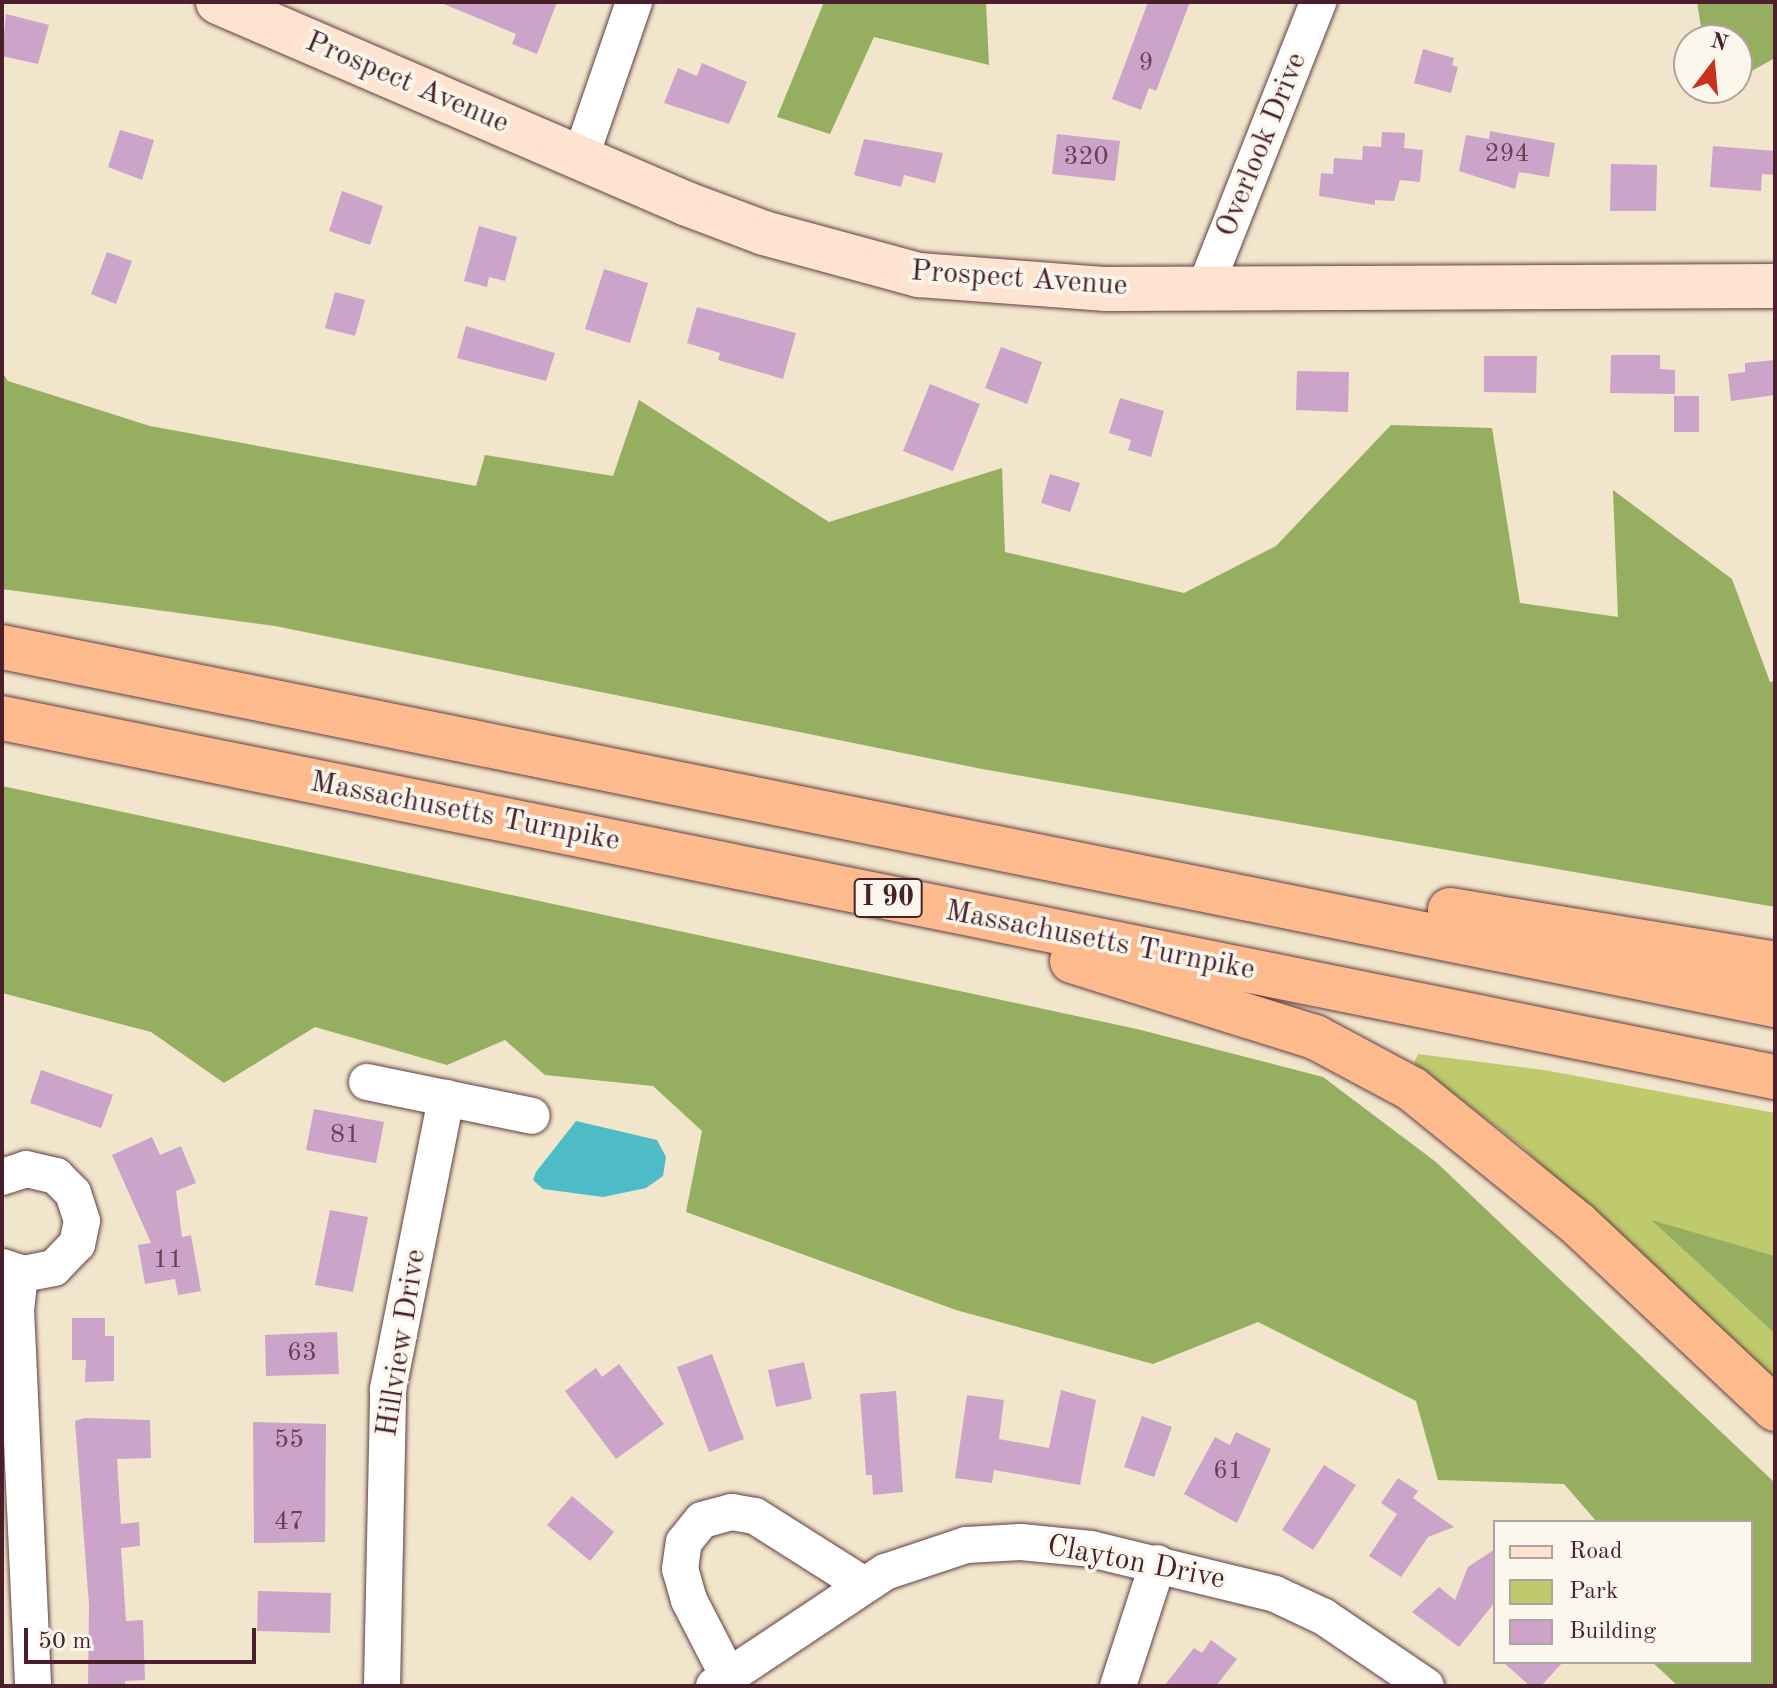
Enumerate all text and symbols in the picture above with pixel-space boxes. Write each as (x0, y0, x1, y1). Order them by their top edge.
street label: Prospect Avenue (300, 24, 514, 142)
north arrow (1673, 24, 1753, 104)
text: N (1708, 30, 1730, 56)
house number: 9 (1138, 48, 1154, 80)
street label: Overlook Drive (1209, 48, 1315, 242)
house number: 294 (1484, 139, 1530, 171)
house number: 320 (1063, 142, 1109, 174)
street label: Prospect Avenue (909, 253, 1129, 305)
street label: Massachusetts Turnpike (307, 764, 623, 860)
road number: I 90 (852, 874, 924, 922)
street label: Massachusetts Turnpike (942, 893, 1258, 989)
house number: 81 (330, 1120, 360, 1152)
house number: 11 (153, 1245, 183, 1277)
street label: Hillview Drive (369, 1247, 435, 1439)
house number: 63 (287, 1338, 317, 1370)
house number: 55 (274, 1425, 304, 1457)
house number: 61 (1213, 1456, 1243, 1488)
house number: 47 (274, 1507, 304, 1539)
legend (1493, 1520, 1753, 1664)
street label: Clayton Drive (1044, 1528, 1228, 1598)
text: Road (1569, 1540, 1622, 1564)
text: Park (1569, 1580, 1618, 1604)
scale bar (28, 1612, 260, 1662)
text: Building (1569, 1620, 1656, 1644)
text: 50 m (38, 1630, 92, 1654)

